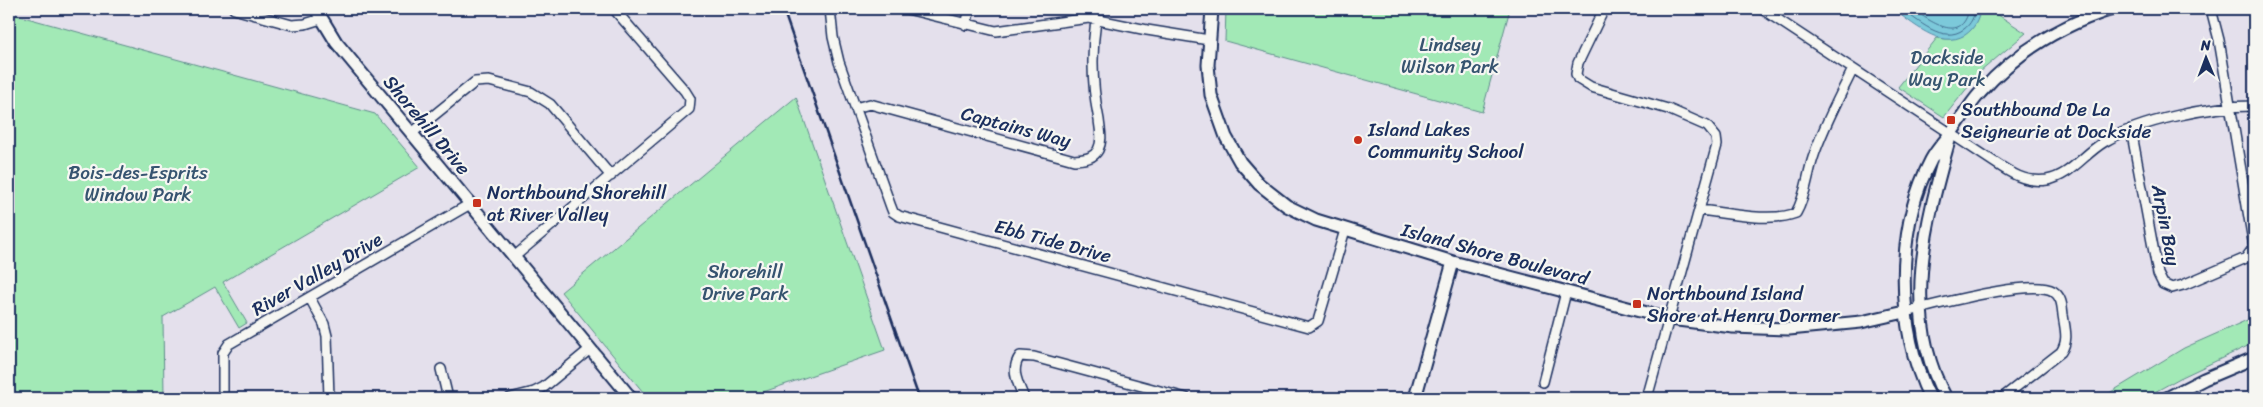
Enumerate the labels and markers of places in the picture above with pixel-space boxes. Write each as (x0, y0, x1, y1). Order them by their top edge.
place label: Southbound De La Seigneurie at Dockside (1961, 93, 2152, 148)
place label: Island Lakes Community School (1367, 113, 1524, 168)
marker: Southbound De La Seigneurie at Dockside (1945, 114, 1957, 126)
marker: Island Lakes Community School (1352, 134, 1364, 146)
place label: Northbound Shorehill at River Valley (487, 176, 667, 231)
marker: Northbound Shorehill at River Valley (471, 197, 483, 209)
place label: Northbound Island Shore at Henry Dormer (1647, 277, 1841, 332)
marker: Northbound Island Shore at Henry Dormer (1631, 298, 1643, 310)

